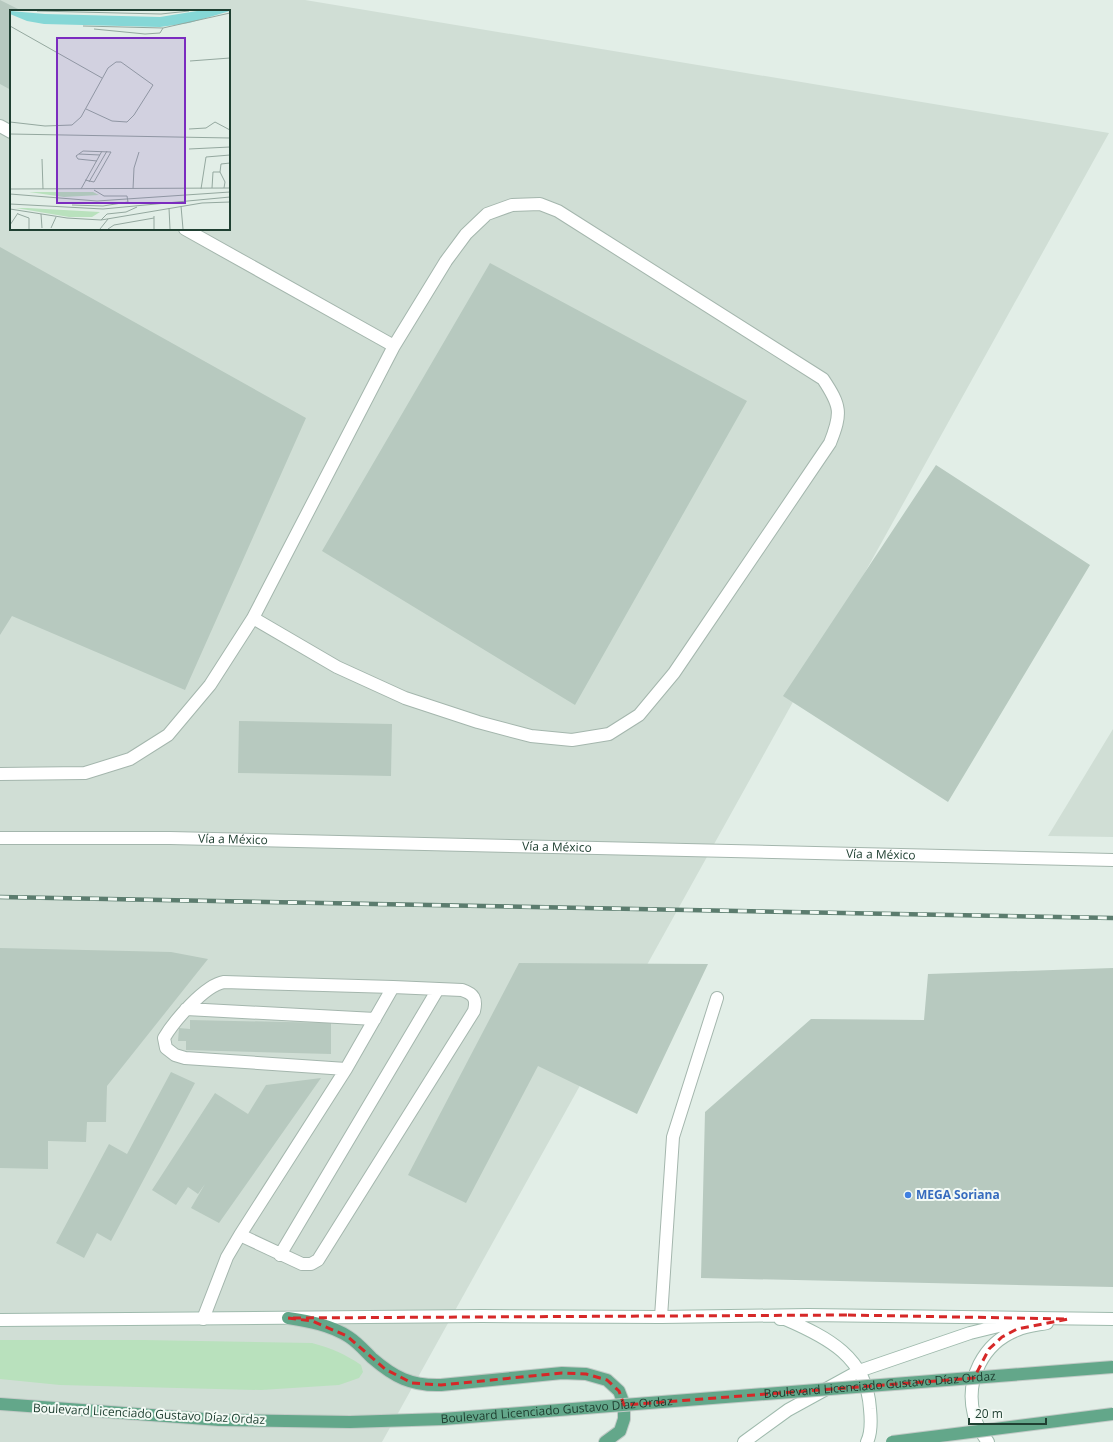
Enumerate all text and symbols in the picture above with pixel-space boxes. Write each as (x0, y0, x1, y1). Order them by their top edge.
inset map (10, 10, 230, 230)
street label: Vía a México (198, 830, 268, 848)
street label: Vía a México (522, 837, 592, 856)
street label: Vía a México (846, 845, 916, 863)
place label: MEGA Soriana (916, 1186, 1000, 1203)
marker: MEGA Soriana (903, 1190, 913, 1200)
street label: Boulevard Licenciado Gustavo Díaz Ordaz (763, 1367, 997, 1402)
street label: Boulevard Licenciado Gustavo Díaz Ordaz (440, 1392, 674, 1427)
street label: Boulevard Licenciado Gustavo Díaz Ordaz (32, 1399, 266, 1428)
scale bar (969, 1400, 1046, 1426)
text: 20 m (975, 1405, 1003, 1422)

